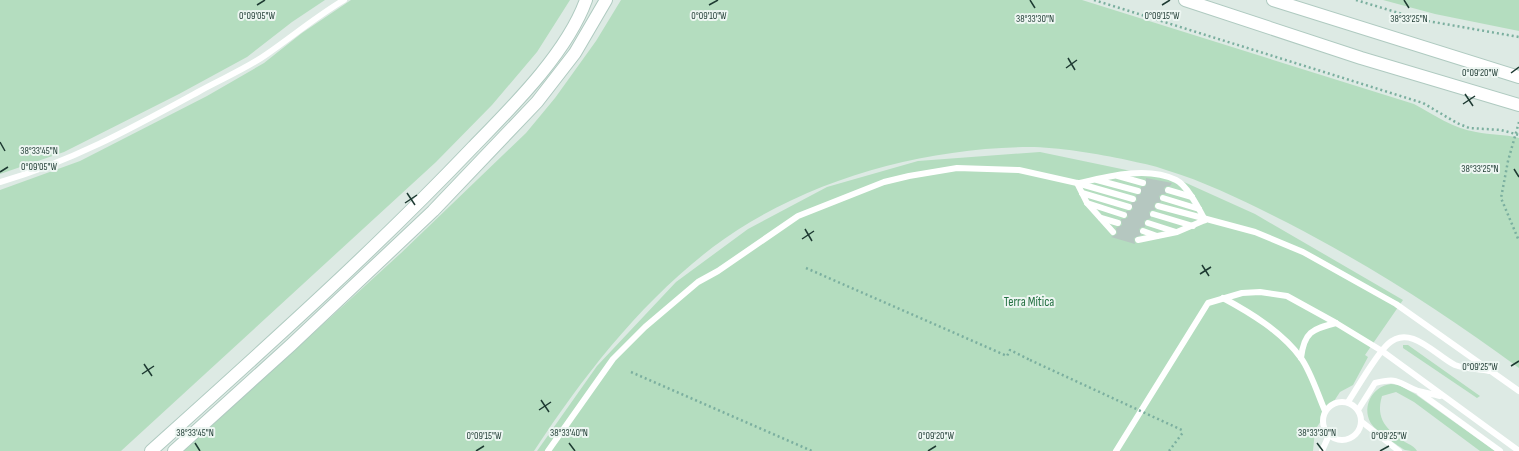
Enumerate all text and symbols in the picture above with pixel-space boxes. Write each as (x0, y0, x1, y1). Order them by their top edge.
text: 0°09'05"W (239, 10, 275, 22)
text: 0°09'10"W (691, 10, 727, 22)
text: 0°09'15"W (1145, 10, 1180, 22)
text: 38°33'30"N (1016, 13, 1054, 25)
text: 38°33'25"N (1390, 13, 1428, 25)
text: 0°09'20"W (1462, 67, 1498, 79)
text: 38°33'45"N (20, 145, 58, 157)
text: 0°09'05"W (21, 161, 57, 173)
text: 38°33'25"N (1461, 163, 1499, 175)
park label: Terra Mítica (1004, 294, 1054, 310)
text: 0°09'25"W (1462, 361, 1498, 373)
text: 38°33'45"N (176, 427, 214, 439)
text: 38°33'40"N (550, 427, 588, 439)
text: 38°33'30"N (1298, 427, 1336, 439)
text: 0°09'15"W (467, 430, 502, 442)
text: 0°09'20"W (918, 430, 954, 442)
text: 0°09'25"W (1371, 430, 1407, 442)

